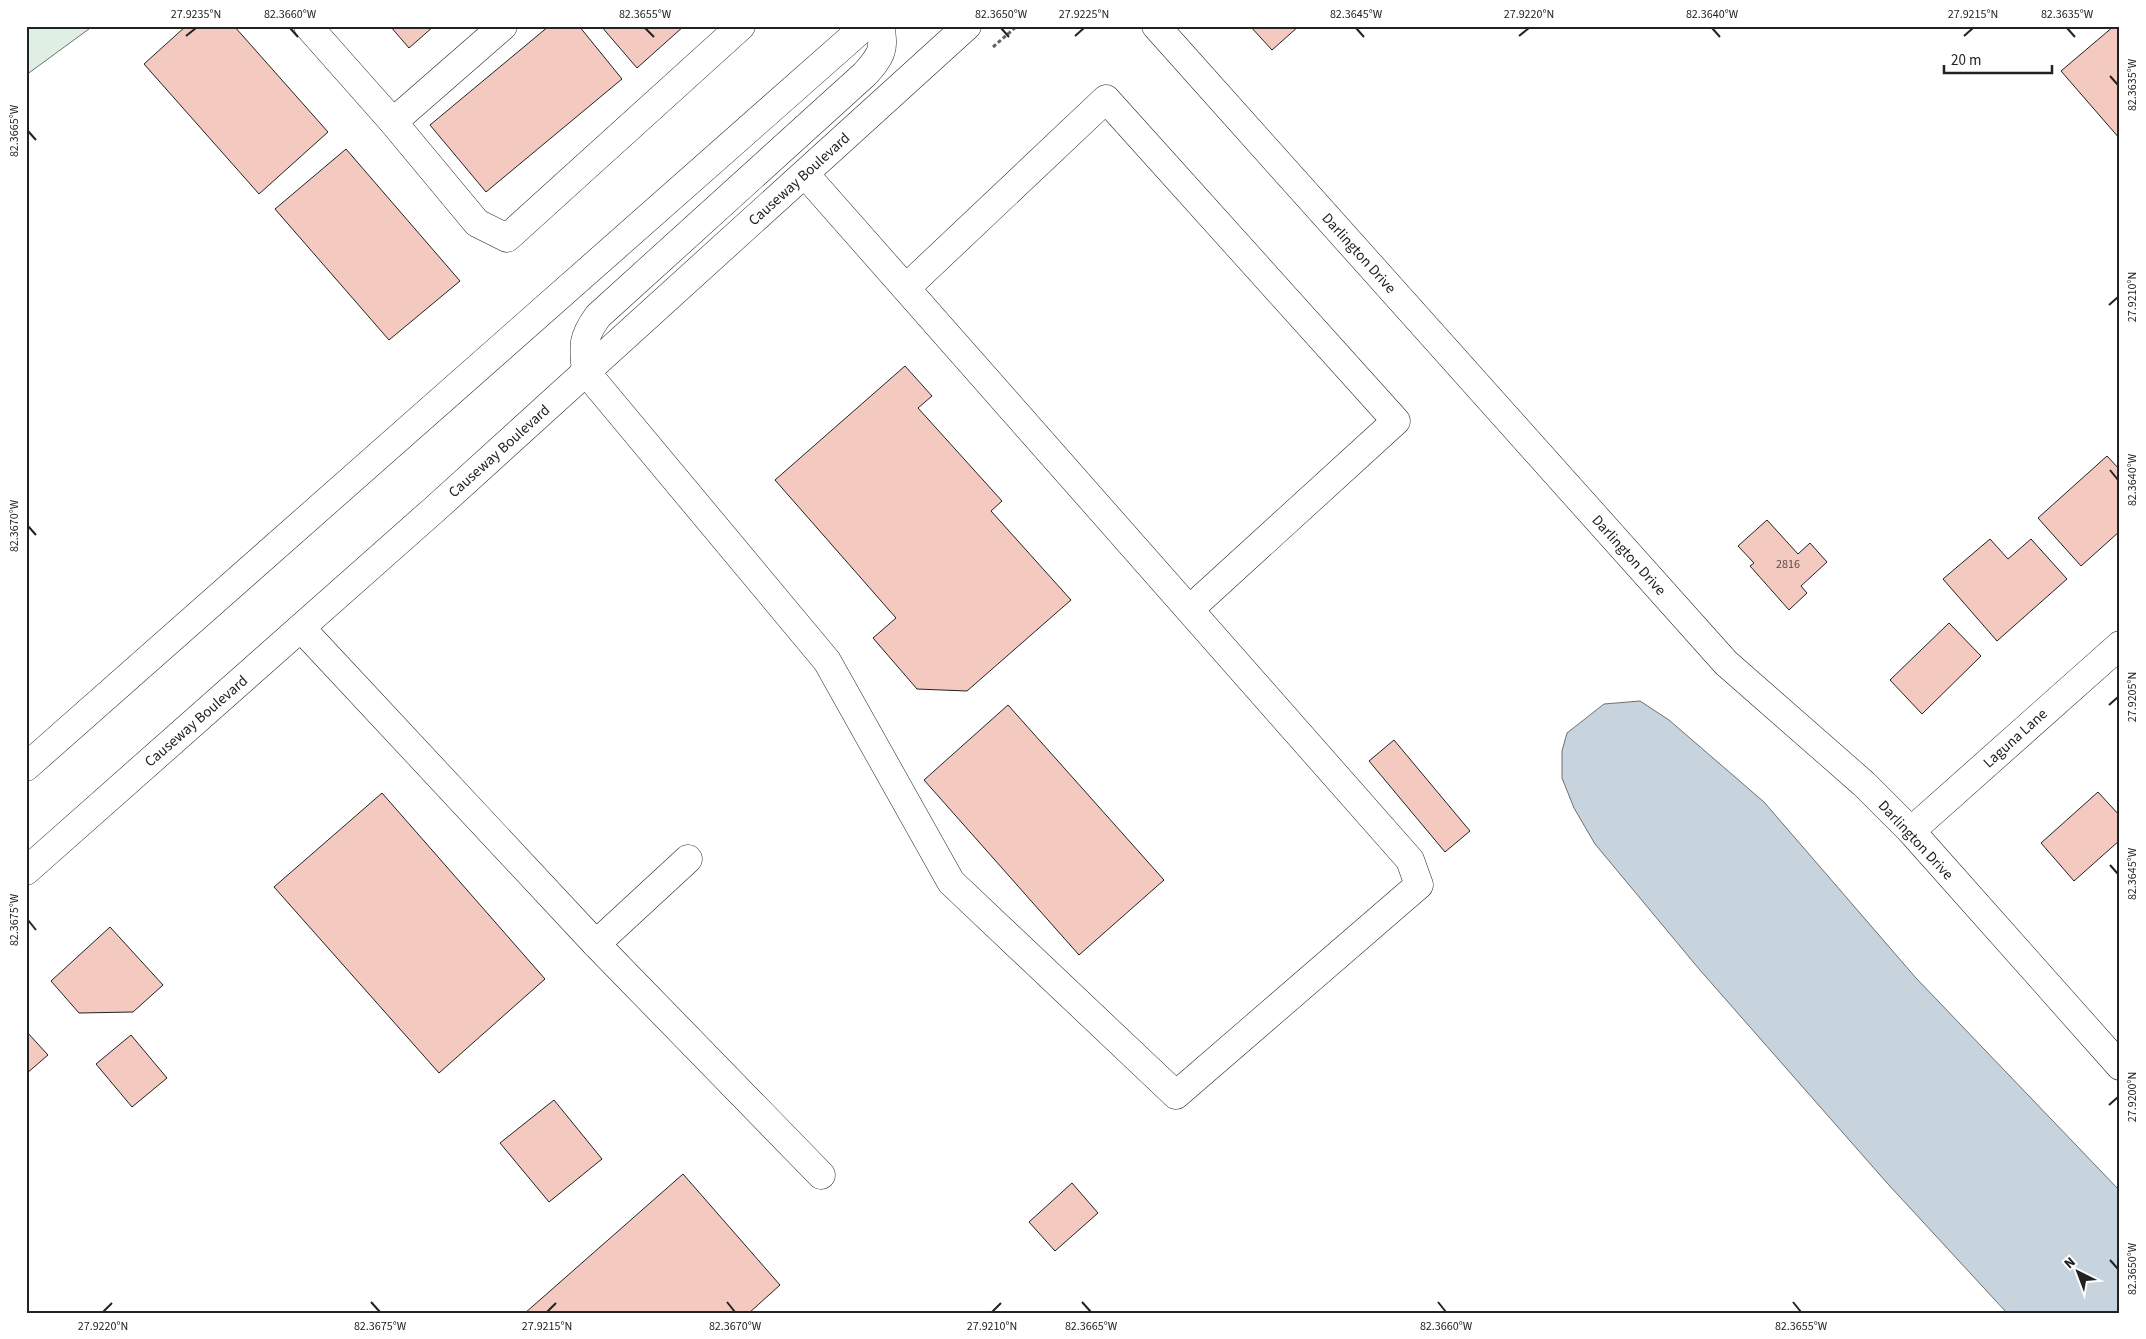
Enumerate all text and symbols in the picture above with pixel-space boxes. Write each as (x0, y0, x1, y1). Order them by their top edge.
text: 27.9235°N (171, 6, 221, 23)
text: 82.3660°W (264, 6, 317, 23)
text: 82.3655°W (619, 6, 672, 23)
text: 82.3650°W (975, 6, 1028, 23)
text: 27.9225°N (1059, 6, 1109, 23)
text: 82.3645°W (1330, 6, 1383, 23)
text: 27.9220°N (1504, 6, 1554, 23)
text: 82.3640°W (1686, 6, 1739, 23)
text: 27.9215°N (1948, 6, 1998, 23)
text: 82.3635°W (2041, 6, 2094, 23)
scale bar (1944, 42, 2051, 74)
text: 20 m (1951, 50, 1981, 71)
text: 82.3635°W (2124, 58, 2141, 111)
text: 82.3665°W (6, 104, 23, 157)
street label: Causeway Boulevard (744, 128, 855, 231)
street label: Darlington Drive (1317, 208, 1401, 298)
text: 27.9210°N (2124, 272, 2141, 322)
street label: Causeway Boulevard (444, 400, 555, 503)
text: 82.3640°W (2124, 453, 2141, 506)
text: 82.3670°W (6, 499, 23, 552)
street label: Darlington Drive (1587, 510, 1671, 600)
house number: 2816 (1776, 556, 1800, 573)
street label: Causeway Boulevard (140, 671, 252, 772)
text: 27.9205°N (2124, 672, 2141, 722)
street label: Laguna Lane (1979, 704, 2052, 773)
street label: Darlington Drive (1873, 796, 1958, 885)
text: 82.3645°W (2124, 847, 2141, 900)
text: 82.3675°W (6, 893, 23, 946)
text: 27.9200°N (2124, 1072, 2141, 1122)
text: 82.3650°W (2124, 1242, 2141, 1295)
north arrow (2054, 1246, 2104, 1296)
text: N (2060, 1253, 2080, 1274)
text: 27.9220°N (78, 1318, 128, 1335)
text: 82.3675°W (354, 1318, 407, 1335)
text: 27.9215°N (522, 1318, 572, 1335)
text: 82.3670°W (709, 1318, 762, 1335)
text: 27.9210°N (967, 1318, 1017, 1335)
text: 82.3665°W (1065, 1318, 1118, 1335)
text: 82.3660°W (1420, 1318, 1473, 1335)
text: 82.3655°W (1775, 1318, 1828, 1335)

